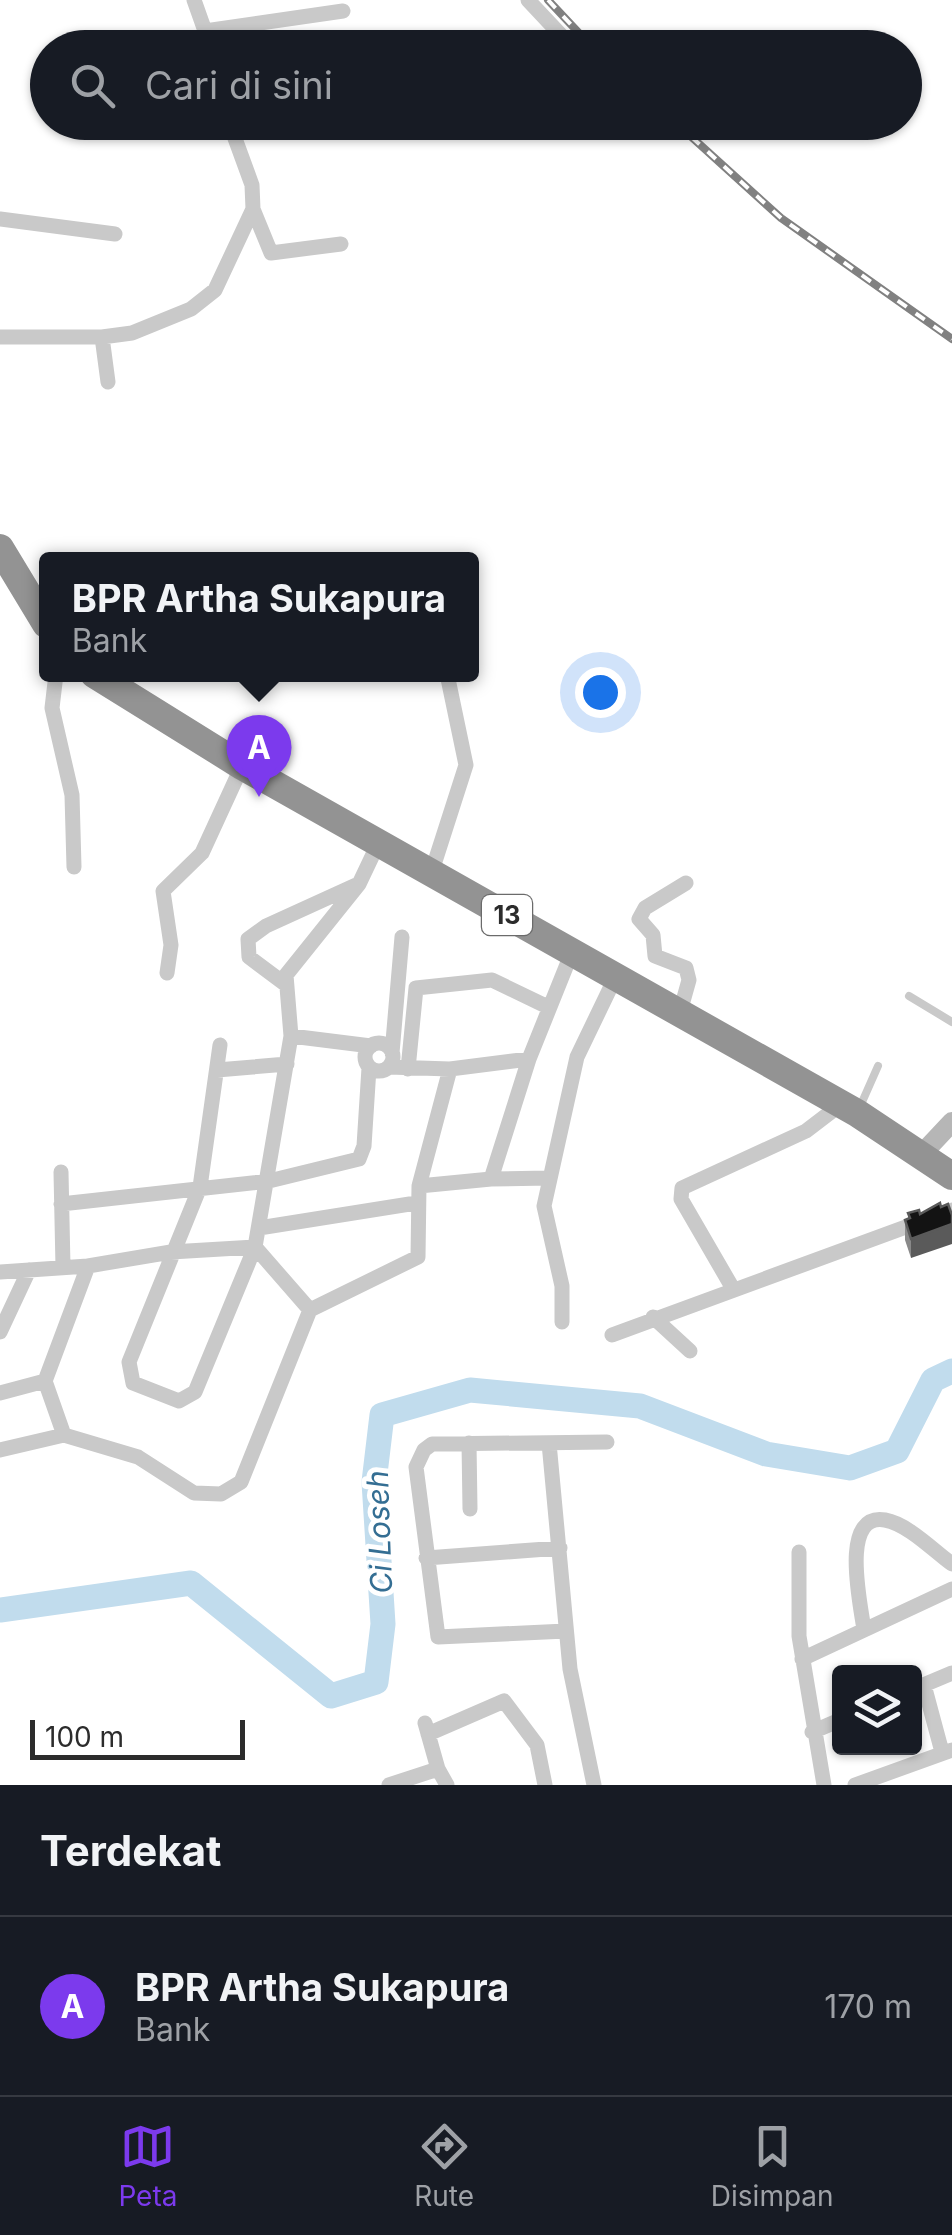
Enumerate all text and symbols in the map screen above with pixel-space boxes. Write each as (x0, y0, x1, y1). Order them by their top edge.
search box (30, 30, 922, 140)
icon: search (65, 58, 120, 113)
text: Cari di sini (145, 62, 333, 108)
popup (39, 552, 479, 682)
text: BPR Artha Sukapura (72, 575, 446, 621)
text: Bank (72, 621, 147, 660)
your location (575, 667, 626, 718)
pin: A (226, 714, 292, 797)
road number: 13 (482, 895, 532, 935)
water label: Ci Loseh (359, 1470, 399, 1594)
map controls (832, 1665, 922, 1755)
button: layers (832, 1665, 922, 1755)
scale bar (30, 1715, 245, 1760)
text: 100 m (45, 1720, 124, 1754)
text: Terdekat (40, 1825, 221, 1876)
text: BPR Artha Sukapura (135, 1964, 509, 2010)
text: A (61, 1987, 84, 2026)
text: 170 m (824, 1987, 912, 2026)
text: Bank (135, 2010, 210, 2049)
tab: Peta (118, 2119, 177, 2213)
tab: Rute (414, 2119, 474, 2213)
tab: Disimpan (711, 2119, 834, 2213)

